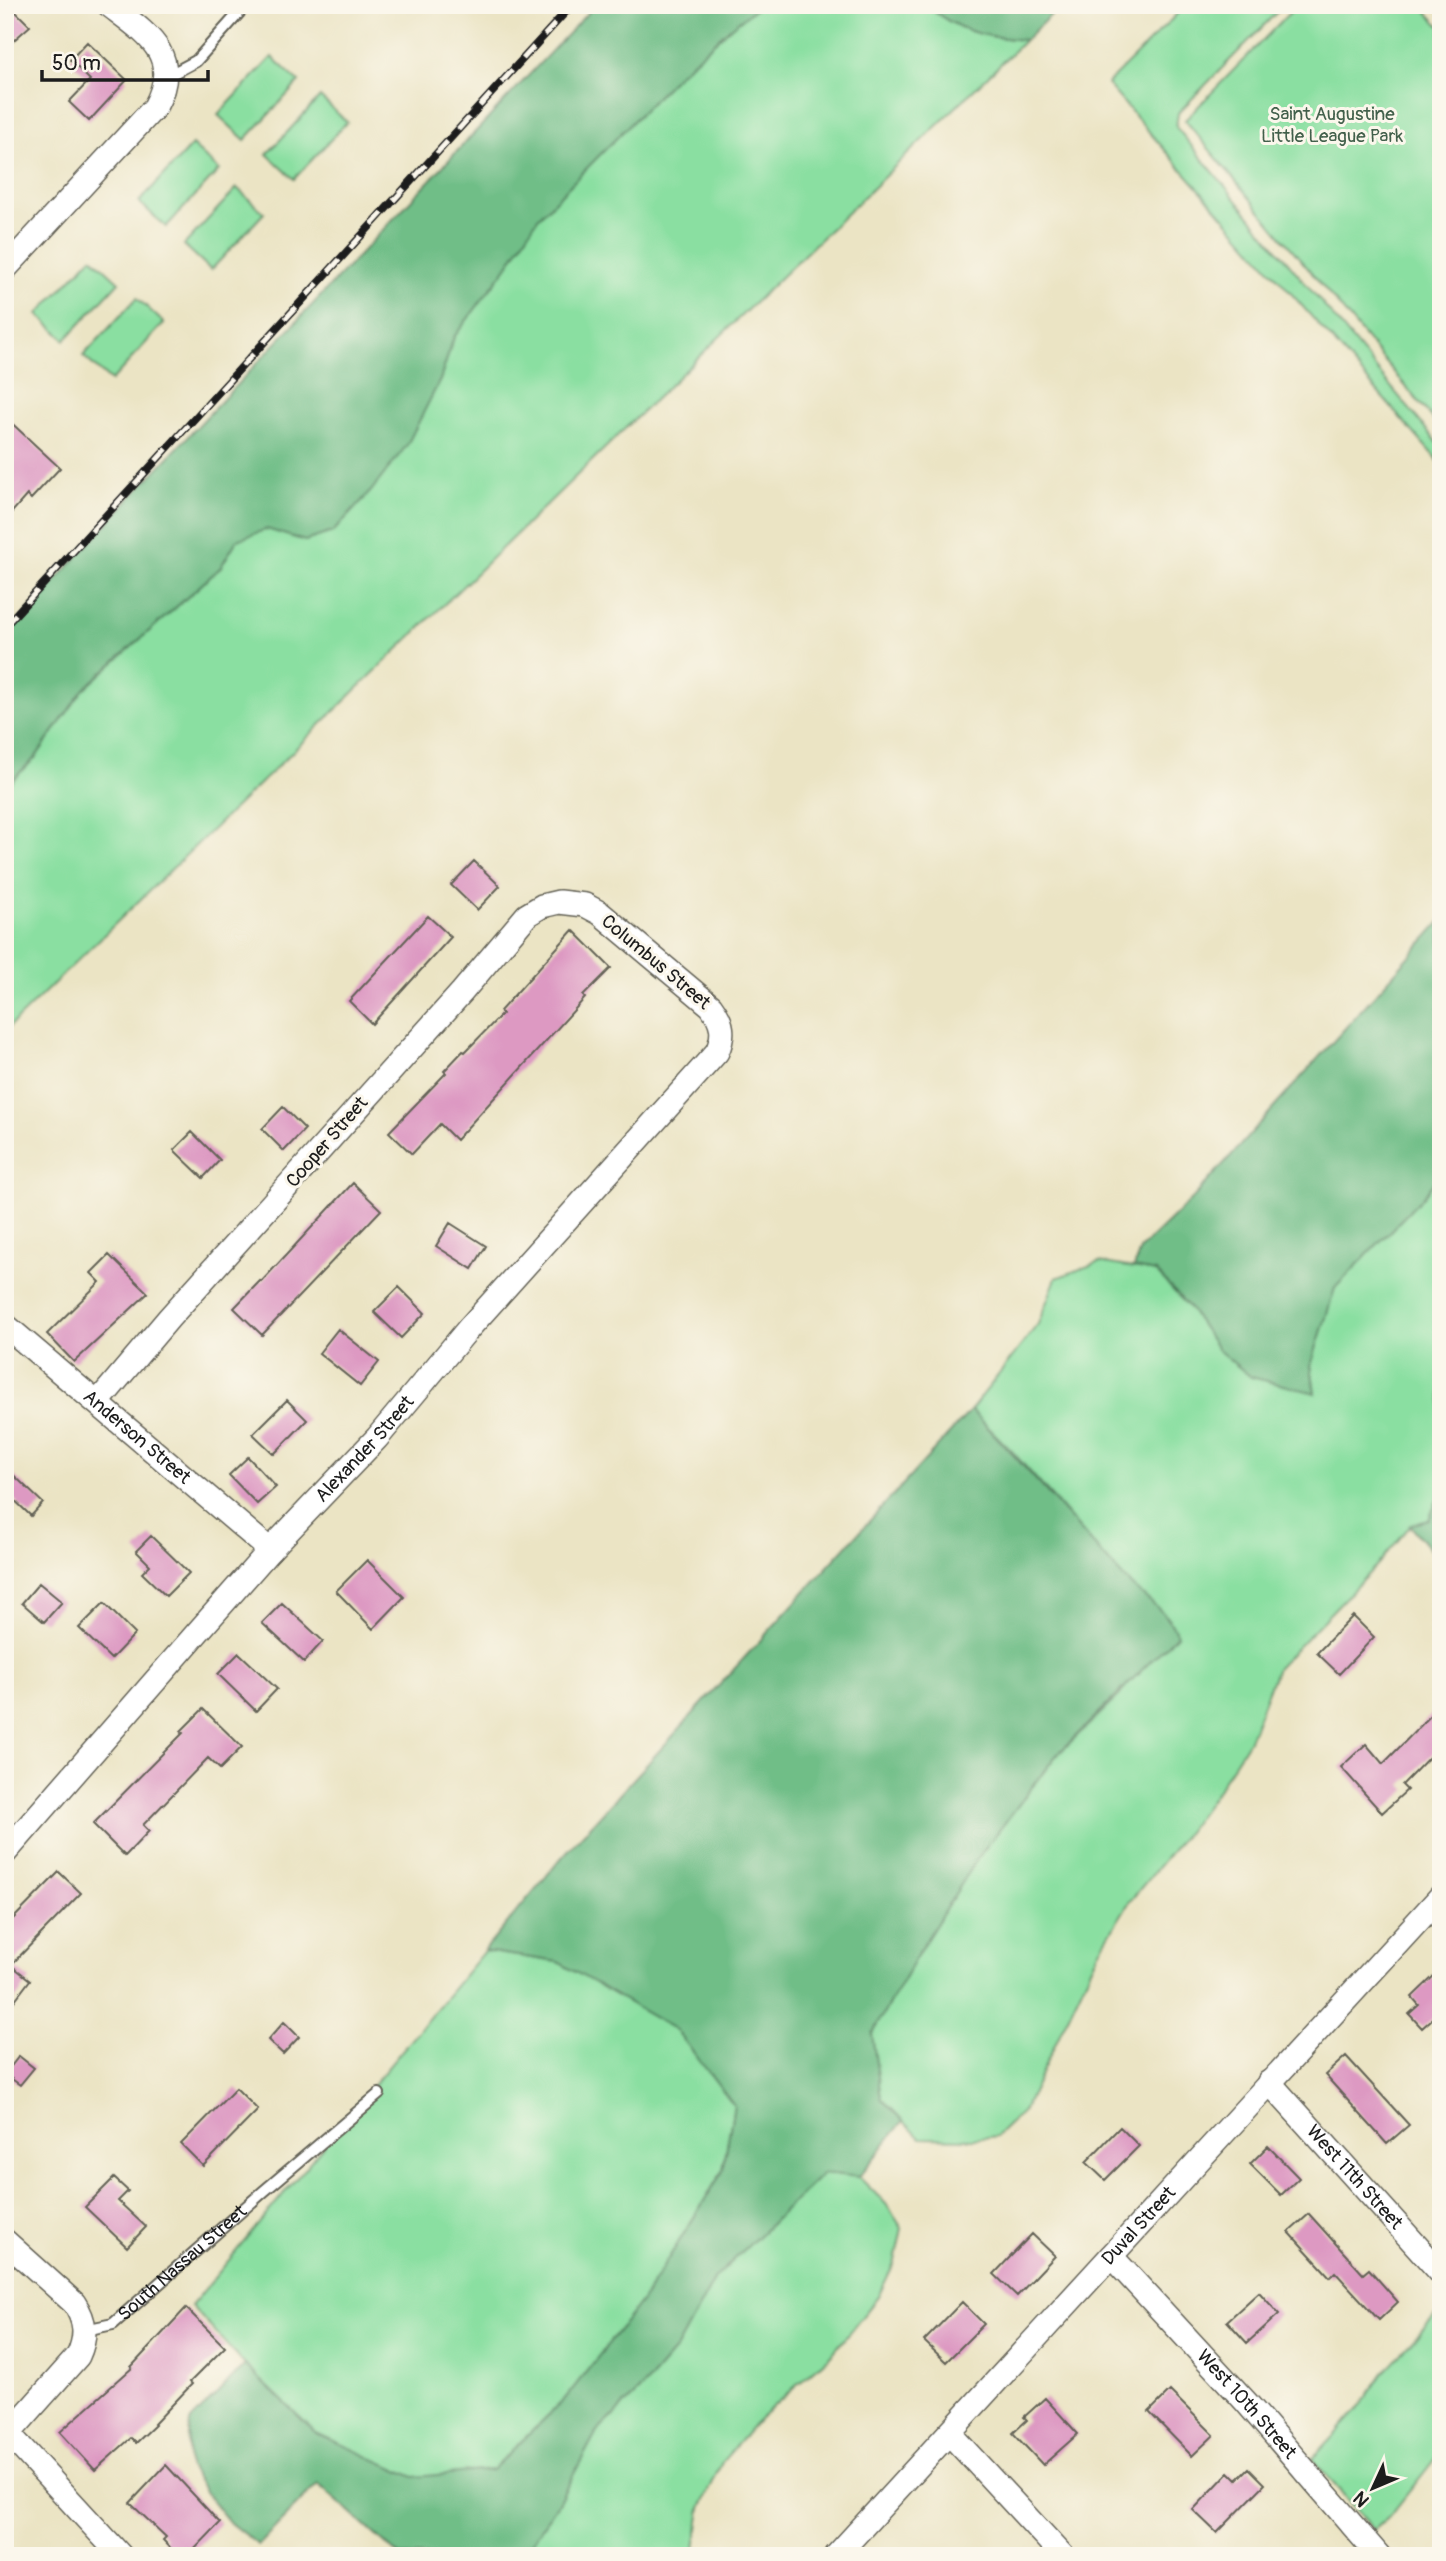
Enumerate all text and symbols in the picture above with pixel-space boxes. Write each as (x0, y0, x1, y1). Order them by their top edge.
scale bar (42, 38, 208, 82)
text: 50 m (52, 50, 101, 77)
park label: Saint Augustine Little League Park (1261, 102, 1403, 148)
street label: Columbus Street (596, 909, 716, 1015)
street label: Cooper Street (281, 1091, 373, 1193)
street label: Anderson Street (78, 1385, 196, 1490)
street label: Alexander Street (310, 1390, 420, 1507)
street label: West 11th Street (1301, 2120, 1408, 2235)
street label: Duval Street (1097, 2181, 1181, 2270)
street label: South Nassau Street (113, 2200, 252, 2326)
street label: West 10th Street (1192, 2345, 1302, 2464)
north arrow (1338, 2452, 1408, 2522)
text: N (1348, 2486, 1375, 2512)

